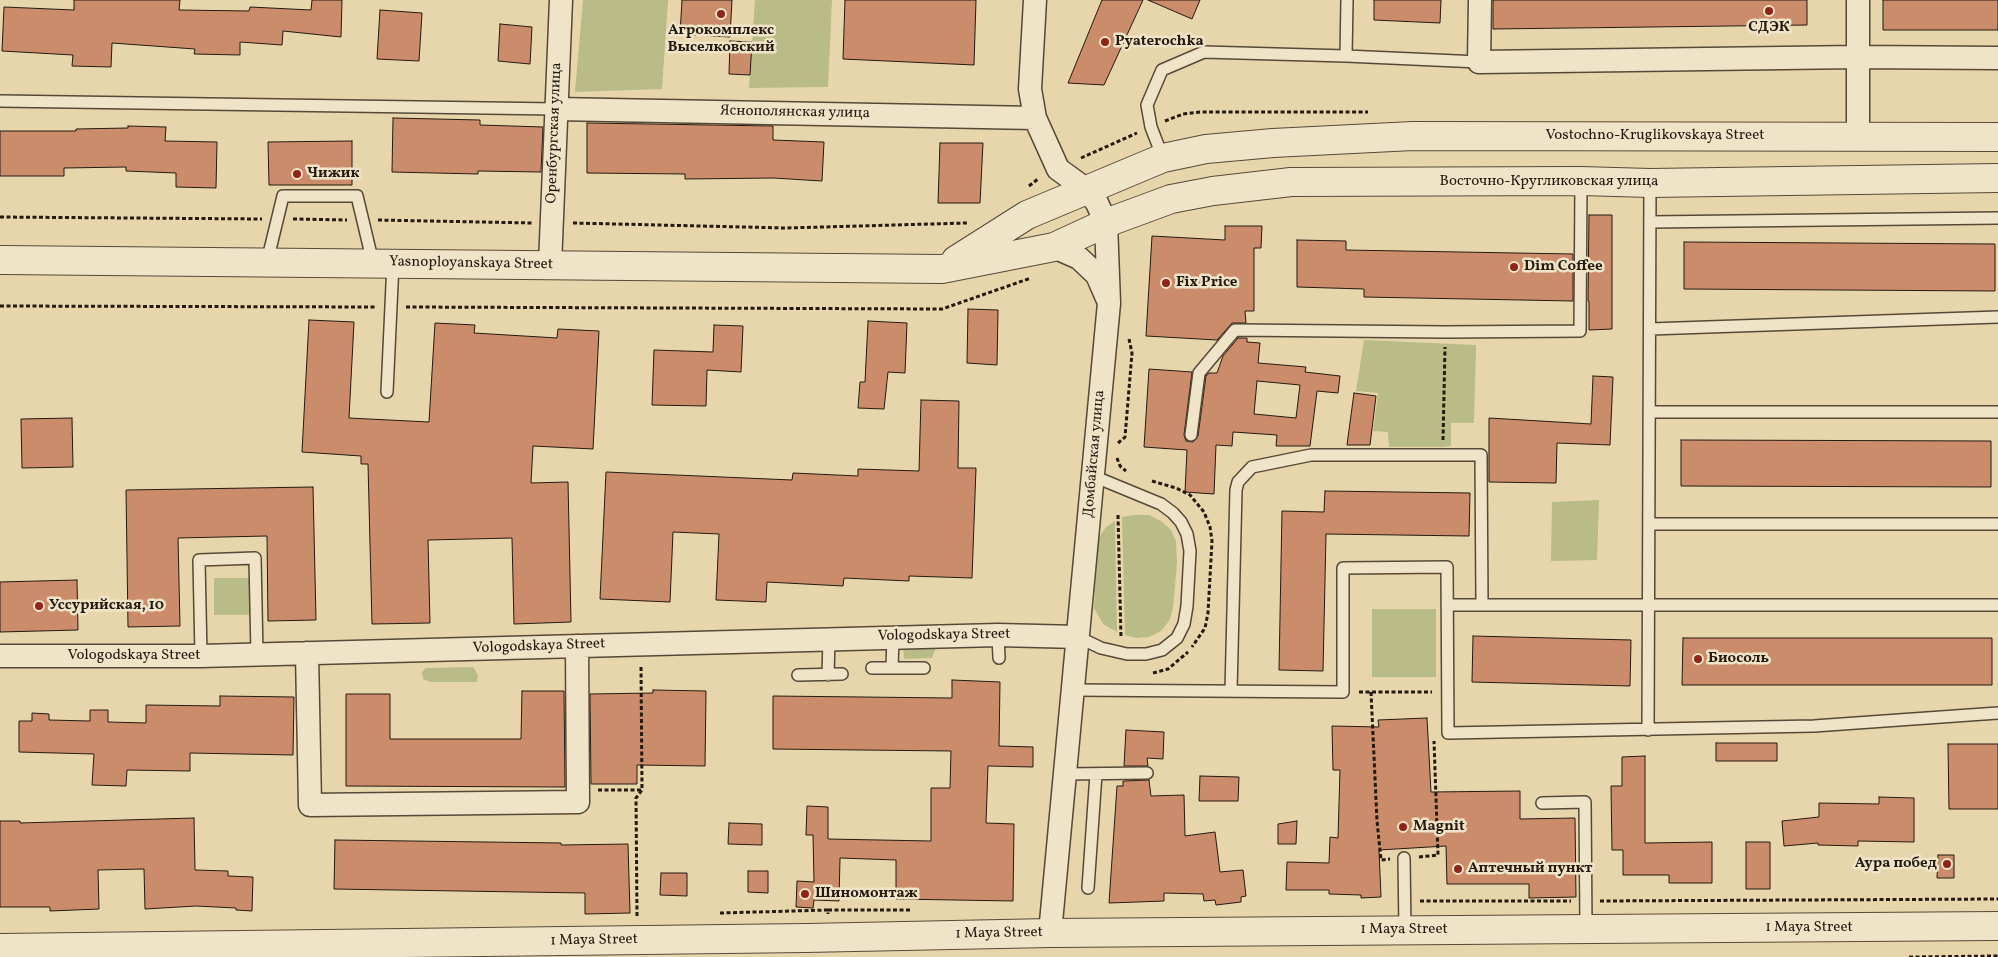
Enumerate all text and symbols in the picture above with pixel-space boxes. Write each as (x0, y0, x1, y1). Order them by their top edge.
marker: СДЭК (1763, 5, 1775, 17)
marker: Агрокомплекс Выселковский (715, 8, 727, 20)
place label: СДЭК (1748, 19, 1790, 37)
place label: Агрокомплекс Выселковский (667, 22, 775, 57)
place label: Pyaterochka (1115, 33, 1204, 51)
marker: Pyaterochka (1099, 36, 1111, 48)
street label: Оренбургская улица (544, 62, 566, 204)
street label: Яснополянская улица (720, 103, 870, 123)
street label: Vostochno-Kruglikovskaya Street (1545, 127, 1765, 145)
place label: Чижик (307, 165, 359, 183)
marker: Чижик (291, 168, 303, 180)
street label: Восточно-Кругликовская улица (1440, 173, 1658, 191)
street label: Yasnoployanskaya Street (389, 254, 553, 274)
place label: Dim Coffee (1524, 258, 1603, 276)
marker: Dim Coffee (1508, 261, 1520, 273)
place label: Fix Price (1176, 274, 1238, 292)
marker: Fix Price (1160, 277, 1172, 289)
street label: Домбайская улица (1080, 389, 1110, 519)
place label: Уссурийская, 10 (49, 597, 164, 615)
marker: Уссурийская, 10 (33, 600, 45, 612)
street label: Vologodskaya Street (877, 626, 1011, 646)
street label: Vologodskaya Street (472, 636, 606, 658)
street label: Vologodskaya Street (68, 647, 200, 665)
place label: Биосоль (1708, 650, 1769, 668)
marker: Биосоль (1692, 653, 1704, 665)
place label: Magnit (1413, 818, 1465, 836)
marker: Magnit (1397, 821, 1409, 833)
place label: Аура побед (1855, 855, 1937, 873)
marker: Аура побед (1941, 858, 1953, 870)
place label: Аптечный пункт (1468, 860, 1592, 878)
marker: Аптечный пункт (1452, 863, 1464, 875)
place label: Шиномонтаж (815, 885, 918, 903)
marker: Шиномонтаж (799, 888, 811, 900)
street label: 1 Maya Street (1765, 919, 1853, 937)
street label: 1 Maya Street (1360, 921, 1448, 939)
street label: 1 Maya Street (955, 924, 1043, 944)
street label: 1 Maya Street (550, 931, 638, 951)

